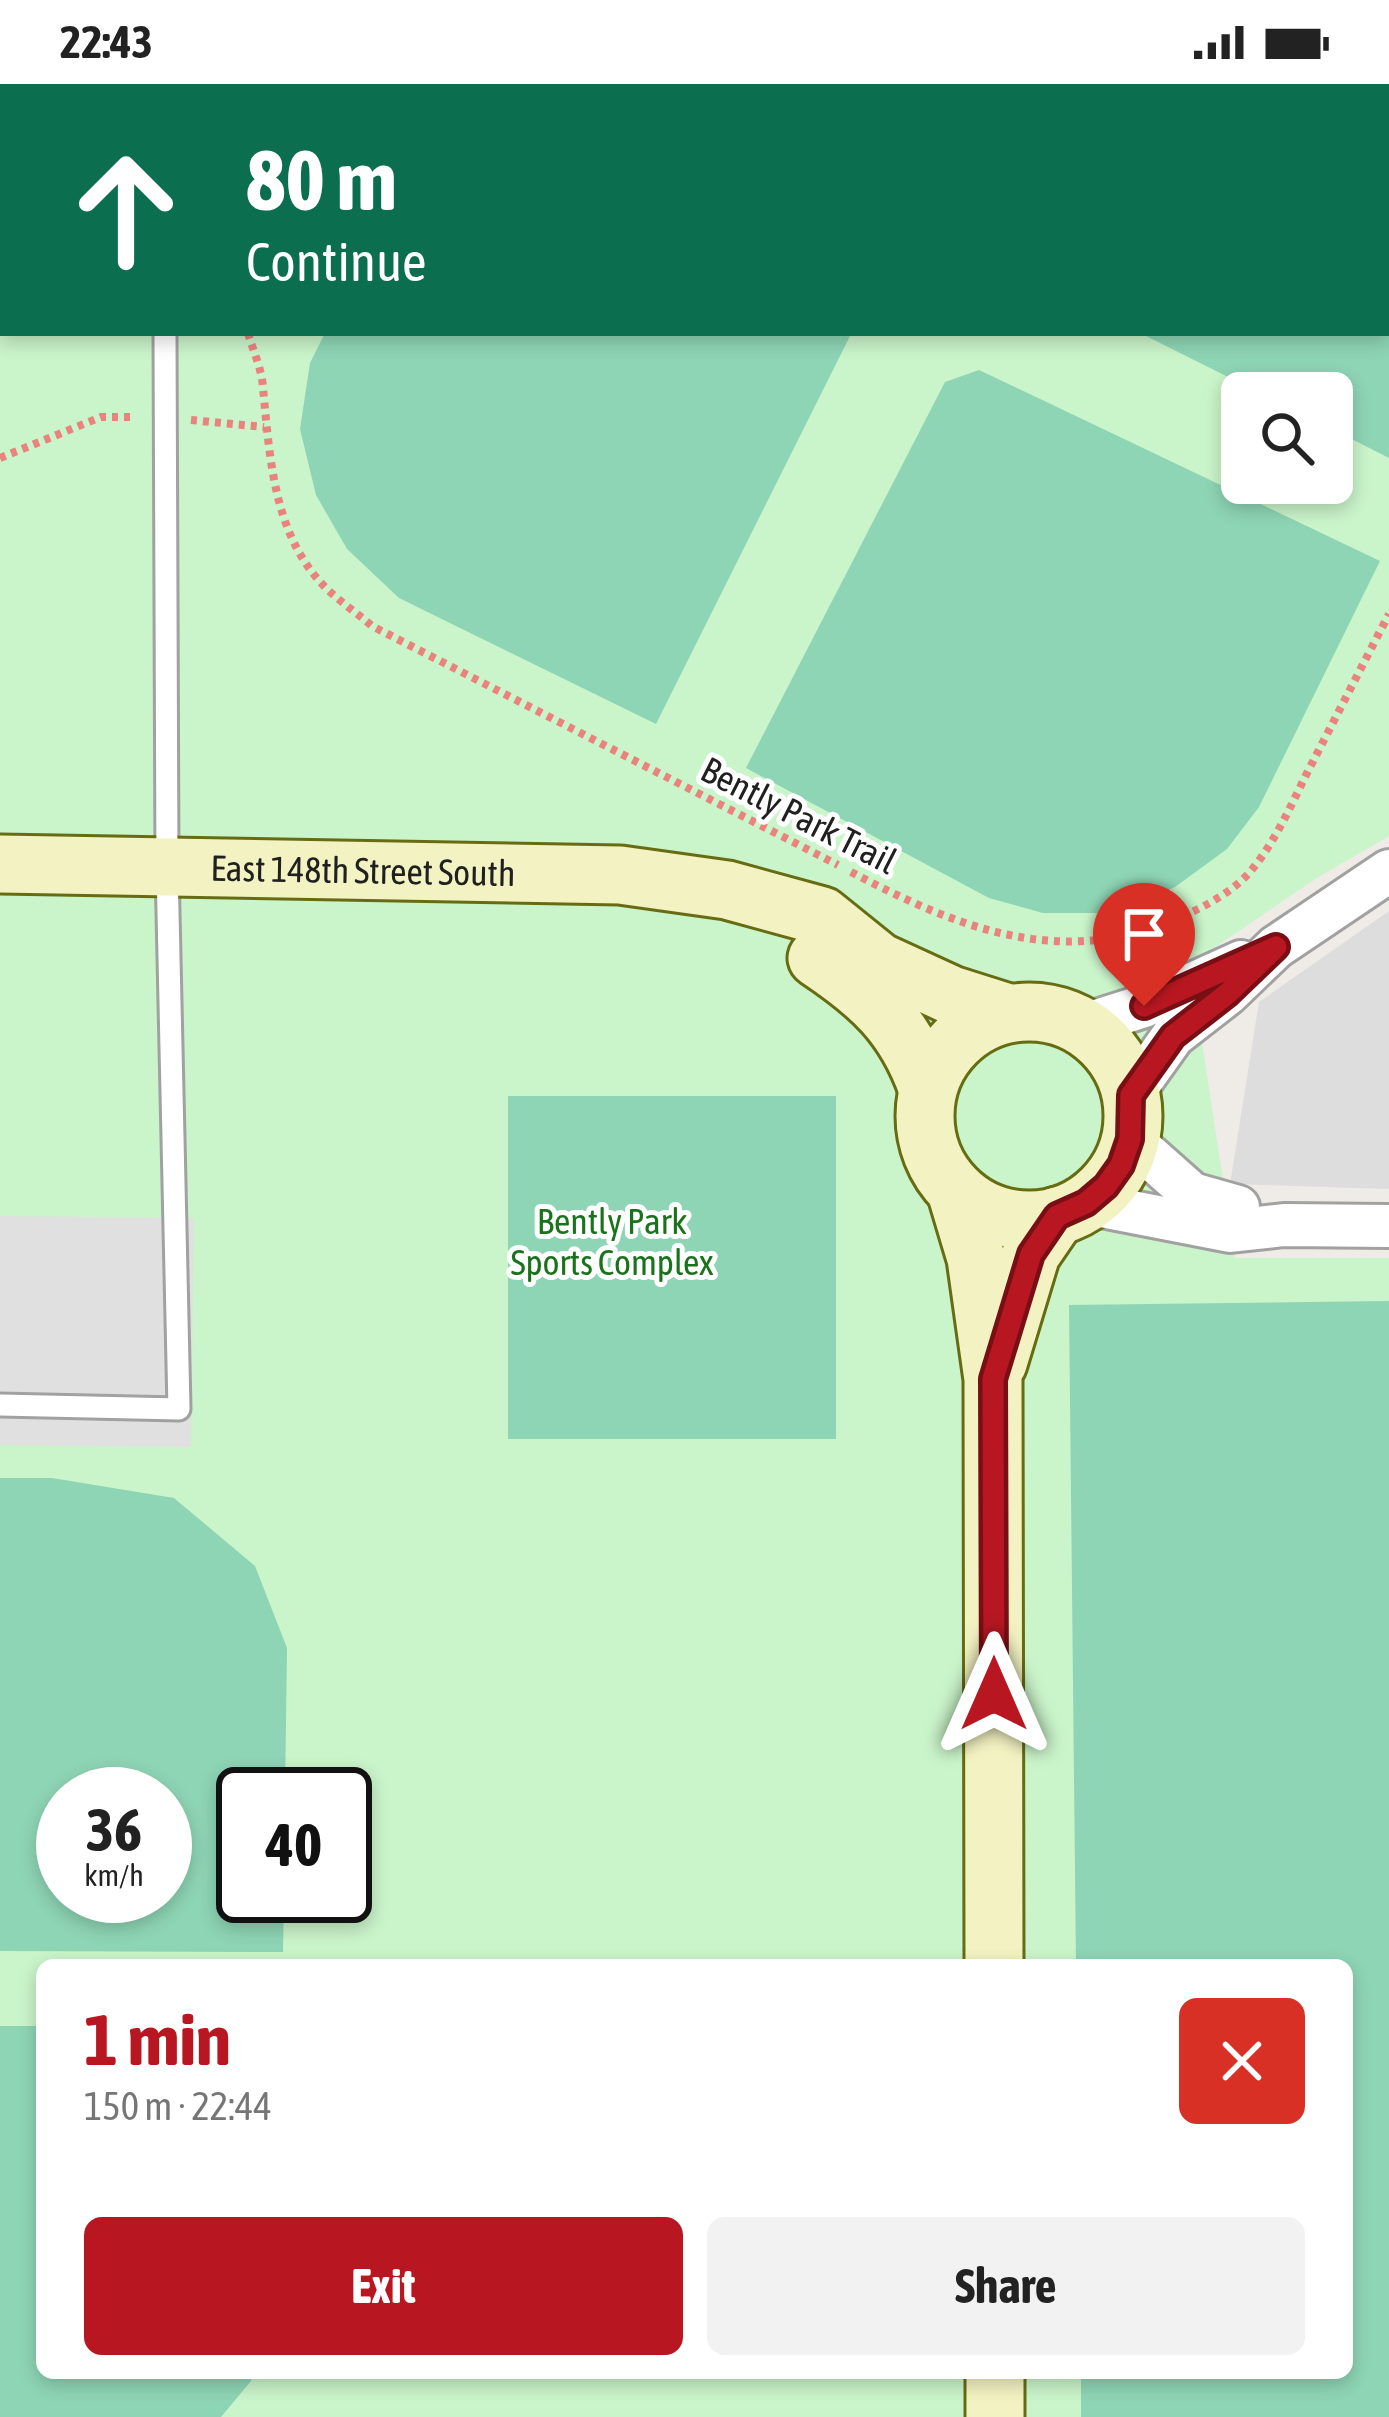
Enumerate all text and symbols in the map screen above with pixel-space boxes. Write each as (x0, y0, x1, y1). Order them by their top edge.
text: 22:43 (60, 16, 153, 68)
icon: ahead (48, 132, 204, 288)
text: 80 m (246, 132, 397, 228)
text: Continue (246, 231, 427, 292)
map controls (1221, 372, 1353, 504)
button: search (1221, 372, 1353, 504)
street label: Bently Park Trail (694, 748, 904, 882)
street label: East 148th Street South (210, 847, 516, 894)
pin (1093, 883, 1195, 1006)
icon: arrive (1111, 901, 1177, 967)
park label: Bently Park Sports Complex (510, 1200, 714, 1283)
position arrow (931, 1631, 1057, 1757)
speed limit sign: 40 (216, 1767, 372, 1923)
text: 36 (86, 1795, 142, 1864)
text: km/h (84, 1858, 144, 1892)
text: 1 min (84, 1998, 231, 2080)
button: close (1179, 1998, 1305, 2124)
text: 150 m · 22:44 (84, 2084, 272, 2128)
button: Exit (84, 2217, 683, 2355)
button: Share (707, 2217, 1305, 2355)

